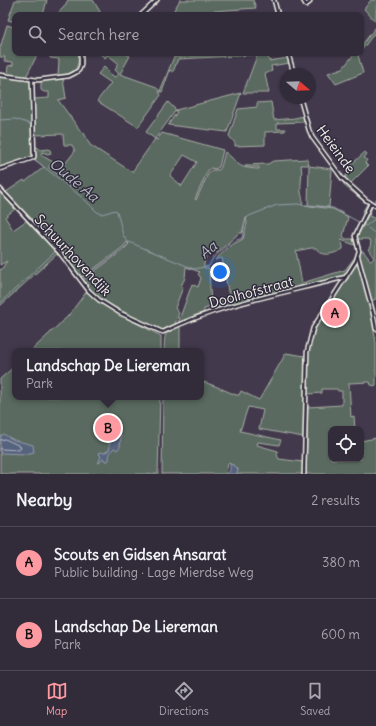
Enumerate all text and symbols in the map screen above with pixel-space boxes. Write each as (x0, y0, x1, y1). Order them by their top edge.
search box (12, 12, 364, 56)
icon: search (26, 23, 48, 45)
text: Search here (58, 25, 139, 44)
north arrow (280, 68, 316, 104)
street label: Heieinde (313, 121, 359, 177)
water label: Oude Aa (46, 153, 104, 207)
street label: Schuurhovendijk (31, 210, 115, 300)
water label: Aa (195, 236, 222, 263)
your location (210, 262, 230, 282)
street label: Doolhofstraat (207, 272, 295, 312)
pin: A (322, 298, 348, 328)
popup (12, 348, 204, 400)
text: Landschap De Liereman (26, 356, 190, 375)
text: Park (26, 375, 53, 392)
pin: B (95, 413, 121, 443)
map controls (328, 426, 364, 462)
button: locate (328, 426, 364, 462)
text: Nearby (16, 489, 72, 511)
text: 2 results (311, 492, 360, 509)
text: Scouts en Gidsen Ansarat (54, 545, 226, 564)
text: A (25, 554, 33, 571)
text: 380 m (322, 554, 360, 571)
text: Public building · Lage Mierdse Weg (54, 564, 254, 581)
text: Landschap De Liereman (54, 617, 218, 636)
text: B (25, 626, 33, 643)
text: 600 m (321, 626, 360, 643)
text: Park (54, 636, 81, 653)
tab: Map (46, 680, 68, 718)
tab: Directions (159, 680, 209, 718)
tab: Saved (300, 680, 330, 718)

